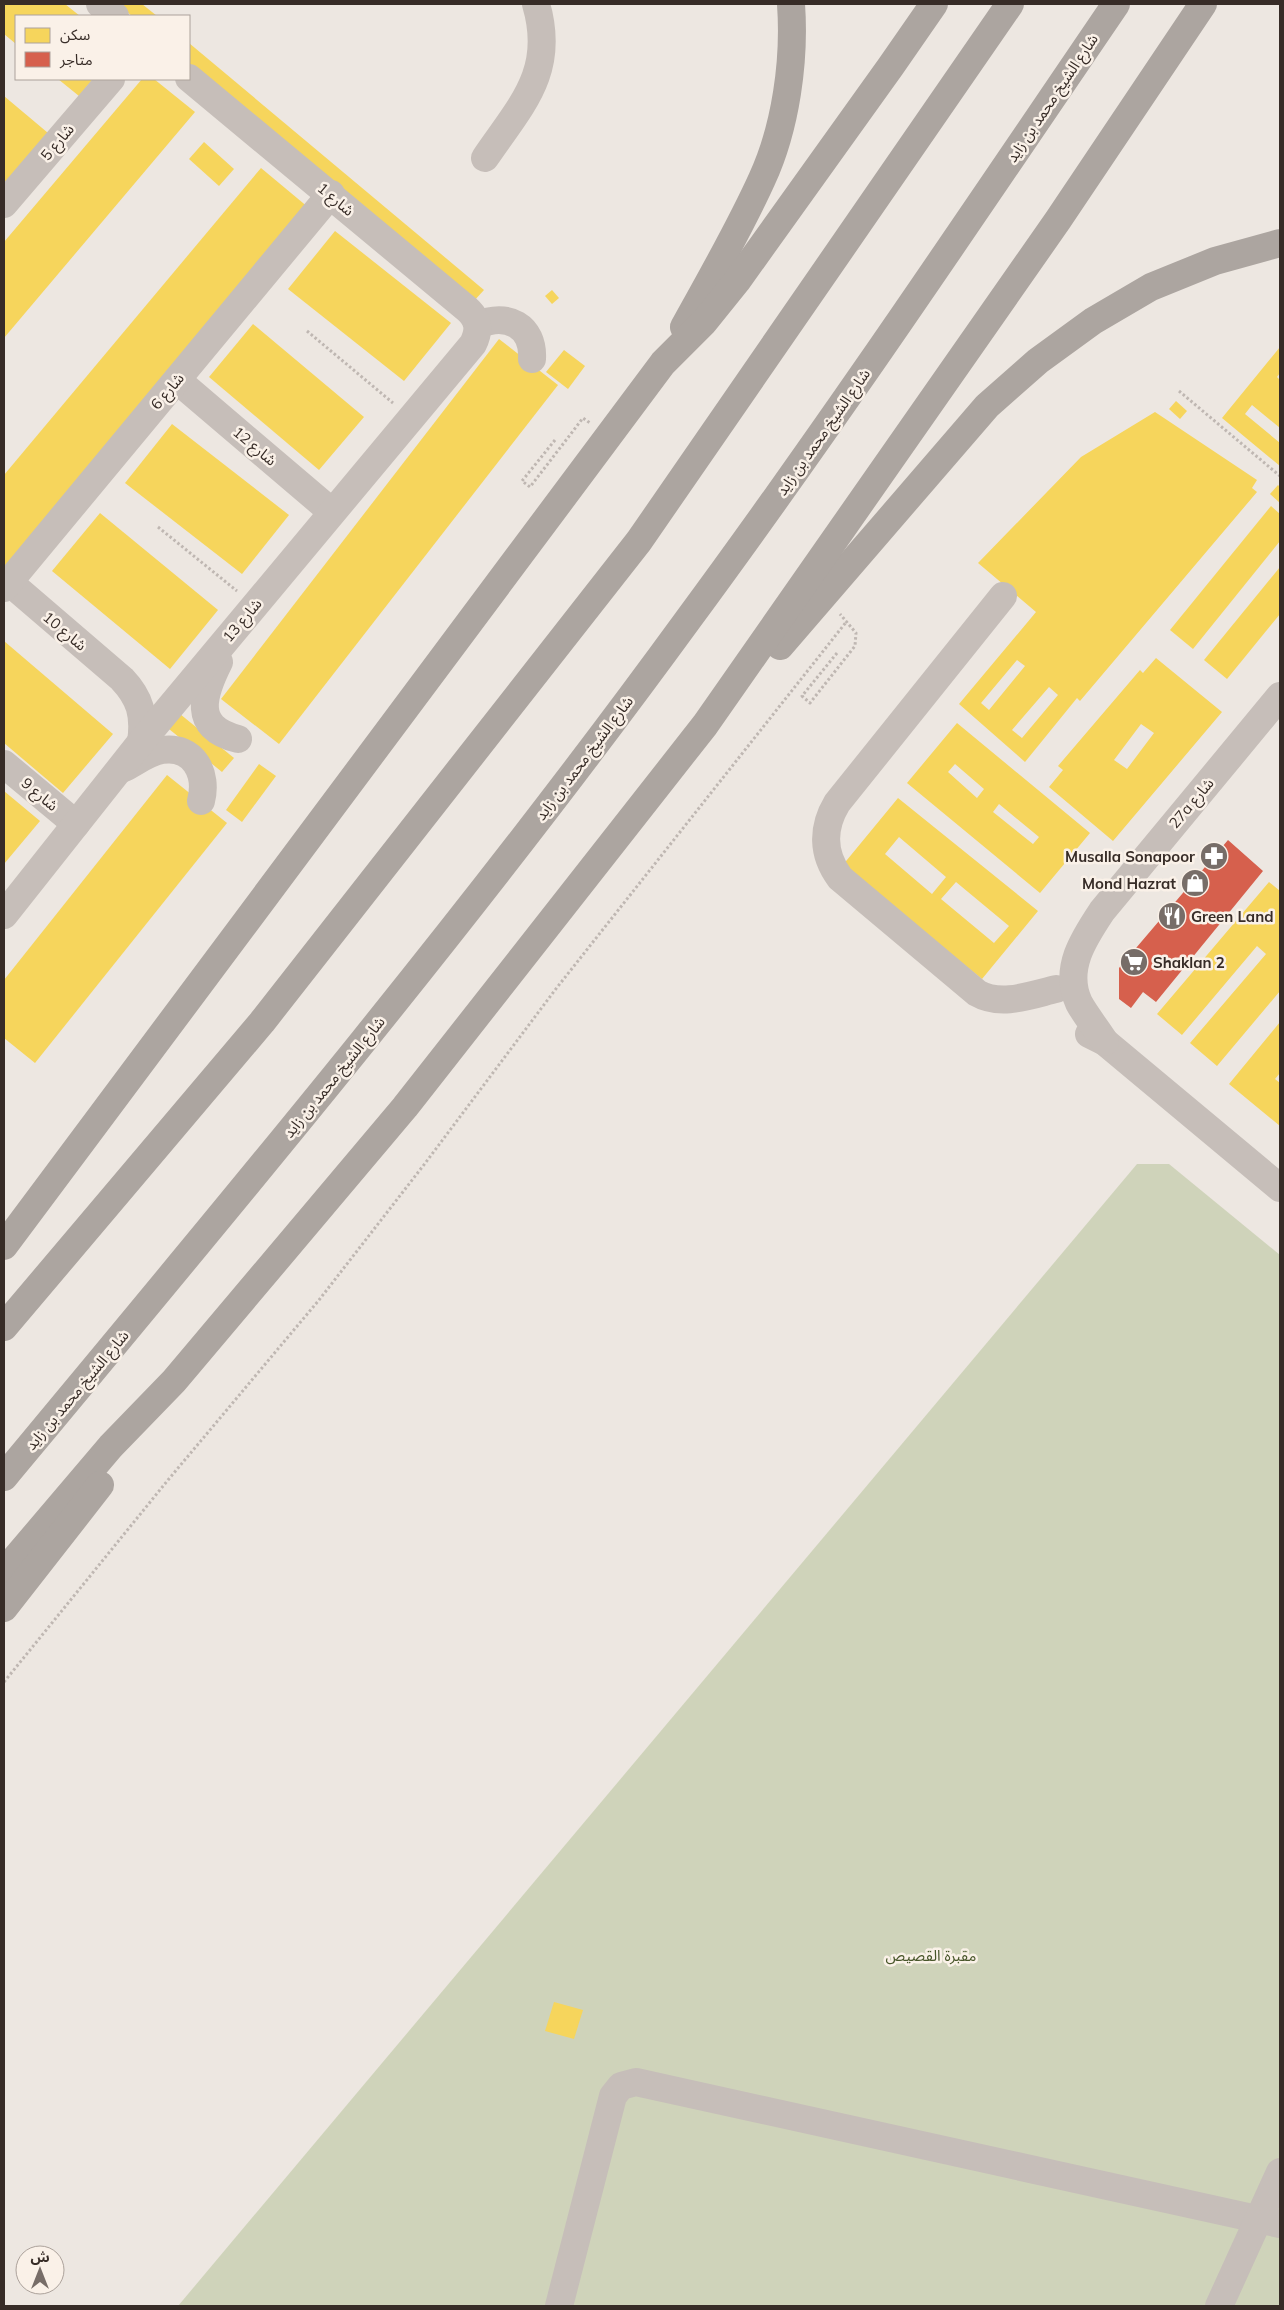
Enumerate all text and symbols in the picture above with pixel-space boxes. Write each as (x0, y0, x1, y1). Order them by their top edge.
legend (15, 15, 190, 80)
text: سكن (60, 25, 91, 44)
street label: شارع الشيخ محمد بن زايد (1002, 30, 1105, 167)
text: متاجر (59, 50, 93, 69)
street label: شارع 5 (36, 120, 80, 166)
street label: شارع 1 (312, 178, 358, 222)
street label: شارع الشيخ محمد بن زايد (772, 365, 877, 501)
street label: شارع 6 (146, 369, 190, 415)
street label: شارع 12 (227, 422, 281, 472)
street label: شارع 13 (218, 594, 268, 648)
street label: شارع 10 (37, 607, 91, 657)
street label: شارع الشيخ محمد بن زايد (531, 692, 639, 826)
street label: شارع 9 (16, 773, 62, 817)
street label: 27a شارع (1164, 774, 1220, 834)
pharmacy icon: Musalla Sonapoor (1199, 841, 1229, 871)
place label: Musalla Sonapoor (1065, 847, 1195, 866)
shop icon: Mond Hazrat (1180, 868, 1210, 898)
place label: Mond Hazrat (1082, 874, 1176, 893)
restaurant icon: Green Land (1157, 901, 1187, 931)
place label: Green Land (1191, 907, 1274, 926)
supermarket icon: Shaklan 2 (1119, 947, 1149, 977)
place label: Shaklan 2 (1153, 953, 1225, 972)
street label: شارع الشيخ محمد بن زايد (279, 1012, 391, 1143)
street label: شارع الشيخ محمد بن زايد (21, 1326, 135, 1456)
park label: مقبرة القصيص (886, 1946, 976, 1965)
north arrow (15, 2245, 65, 2295)
text: ش (30, 2248, 50, 2266)

